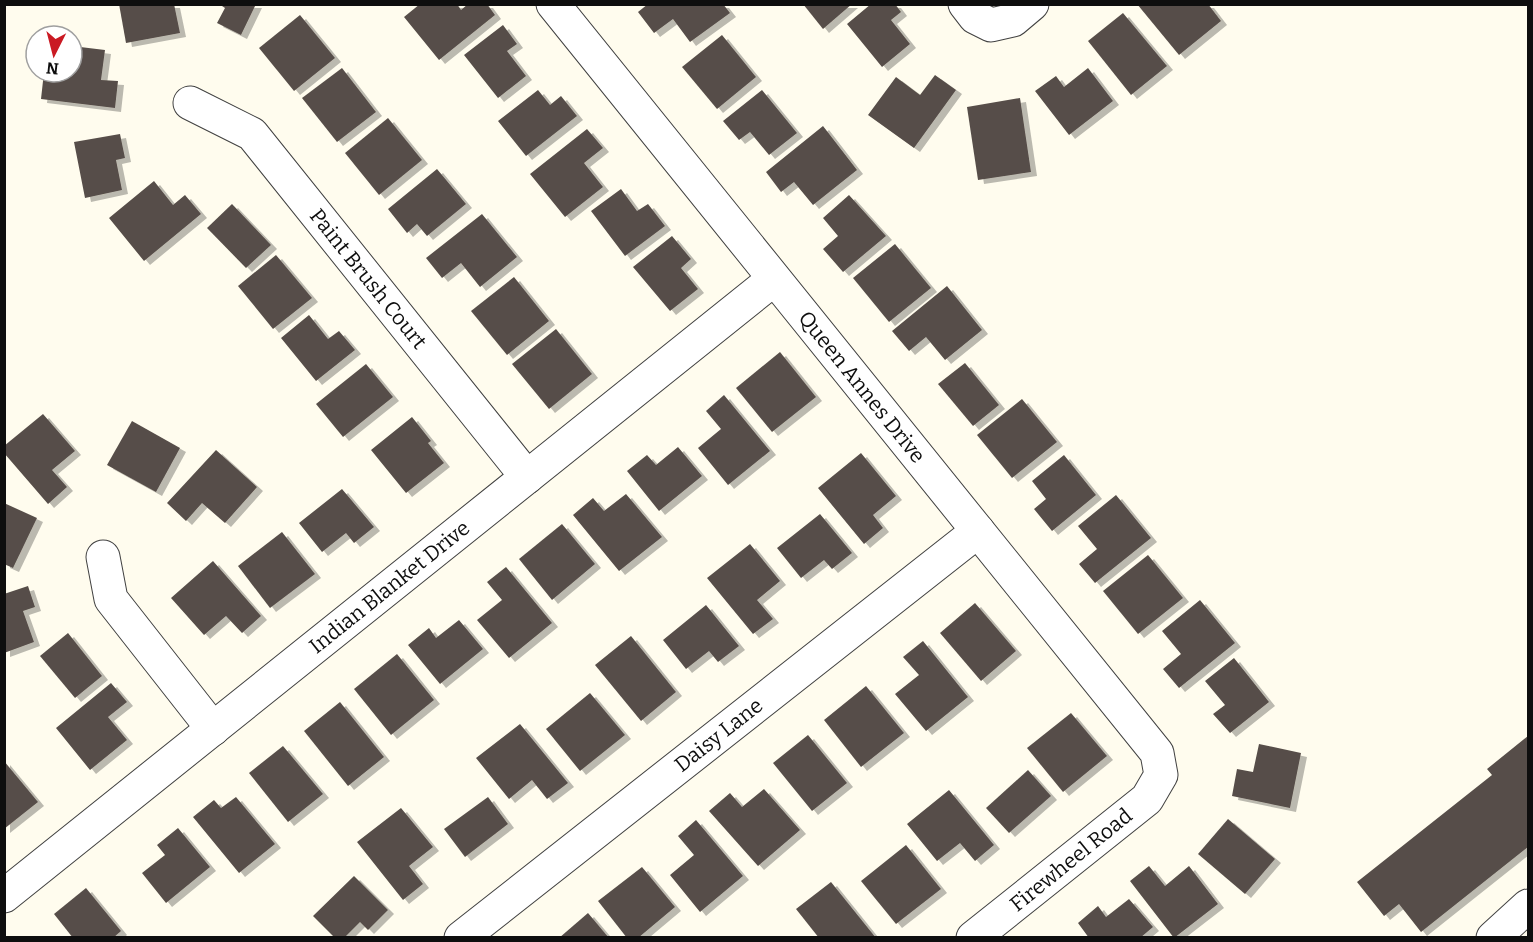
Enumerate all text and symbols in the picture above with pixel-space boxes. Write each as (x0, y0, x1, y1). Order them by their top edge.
north arrow (24, 24, 84, 84)
text: N (45, 58, 60, 79)
street label: Paint Brush Court (304, 203, 432, 355)
street label: Queen Annes Drive (793, 306, 931, 468)
street label: Indian Blanket Drive (304, 515, 475, 659)
street label: Daisy Lane (669, 692, 768, 778)
street label: Firewheel Road (1005, 803, 1137, 917)

